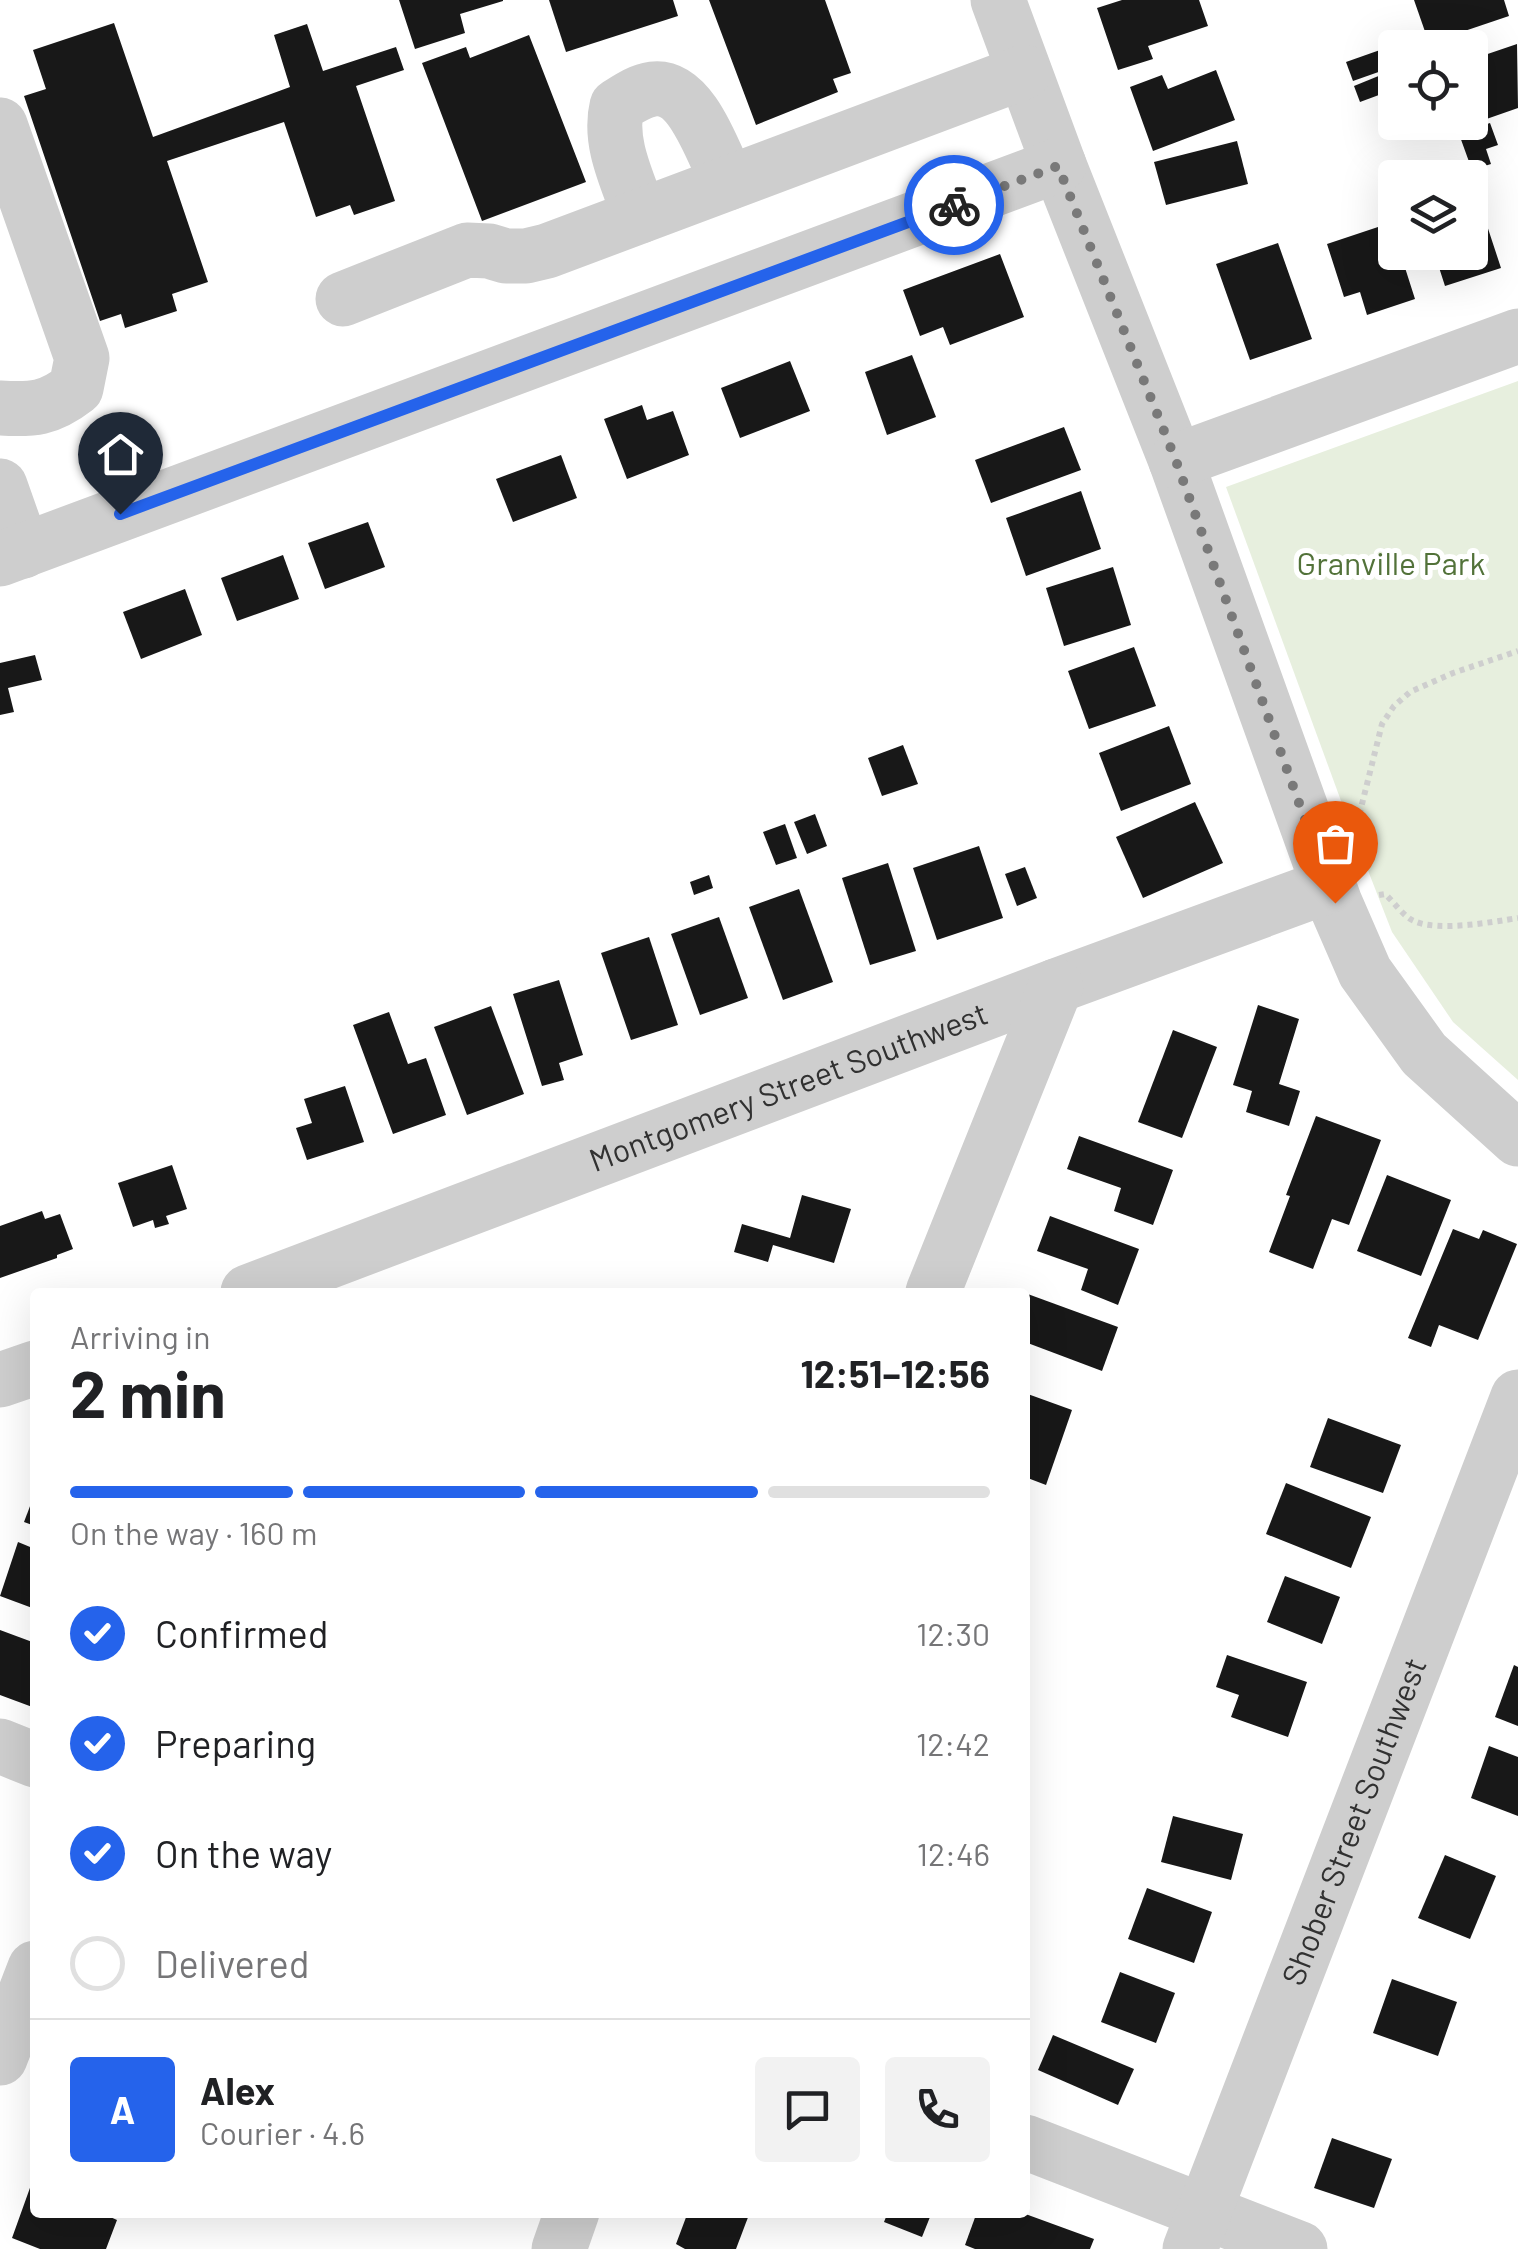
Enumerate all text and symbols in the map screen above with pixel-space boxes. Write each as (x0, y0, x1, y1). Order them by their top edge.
map controls (1378, 30, 1488, 270)
button: locate (1378, 30, 1488, 140)
courier (904, 155, 1004, 255)
button: layers (1378, 160, 1488, 270)
icon: bike (927, 178, 982, 233)
pin (78, 412, 163, 515)
icon: home (93, 427, 148, 482)
park label: Granville Park (1297, 543, 1485, 581)
pin (1293, 801, 1378, 904)
icon: bag (1308, 816, 1363, 871)
street label: Montgomery Street Southwest (583, 993, 992, 1178)
text: Arriving in (70, 1317, 210, 1355)
text: 12:51–12:56 (800, 1350, 990, 1396)
text: 2 min (70, 1353, 226, 1431)
text: On the way · 160 m (70, 1513, 317, 1551)
icon: check (70, 1606, 125, 1661)
text: Confirmed (155, 1610, 328, 1656)
text: 12:30 (916, 1614, 990, 1652)
street label: Shober Street Southwest (1272, 1652, 1433, 1990)
icon: check (70, 1716, 125, 1771)
text: Preparing (155, 1720, 316, 1766)
text: 12:42 (916, 1724, 990, 1762)
icon: check (70, 1826, 125, 1881)
text: On the way (155, 1830, 332, 1876)
text: 12:46 (917, 1834, 990, 1872)
text: Delivered (155, 1940, 309, 1986)
button: chat (755, 2057, 860, 2162)
button: phone (885, 2057, 990, 2162)
text: Alex (200, 2067, 275, 2113)
text: A (110, 2086, 135, 2132)
text: Courier · 4.6 (200, 2113, 365, 2151)

